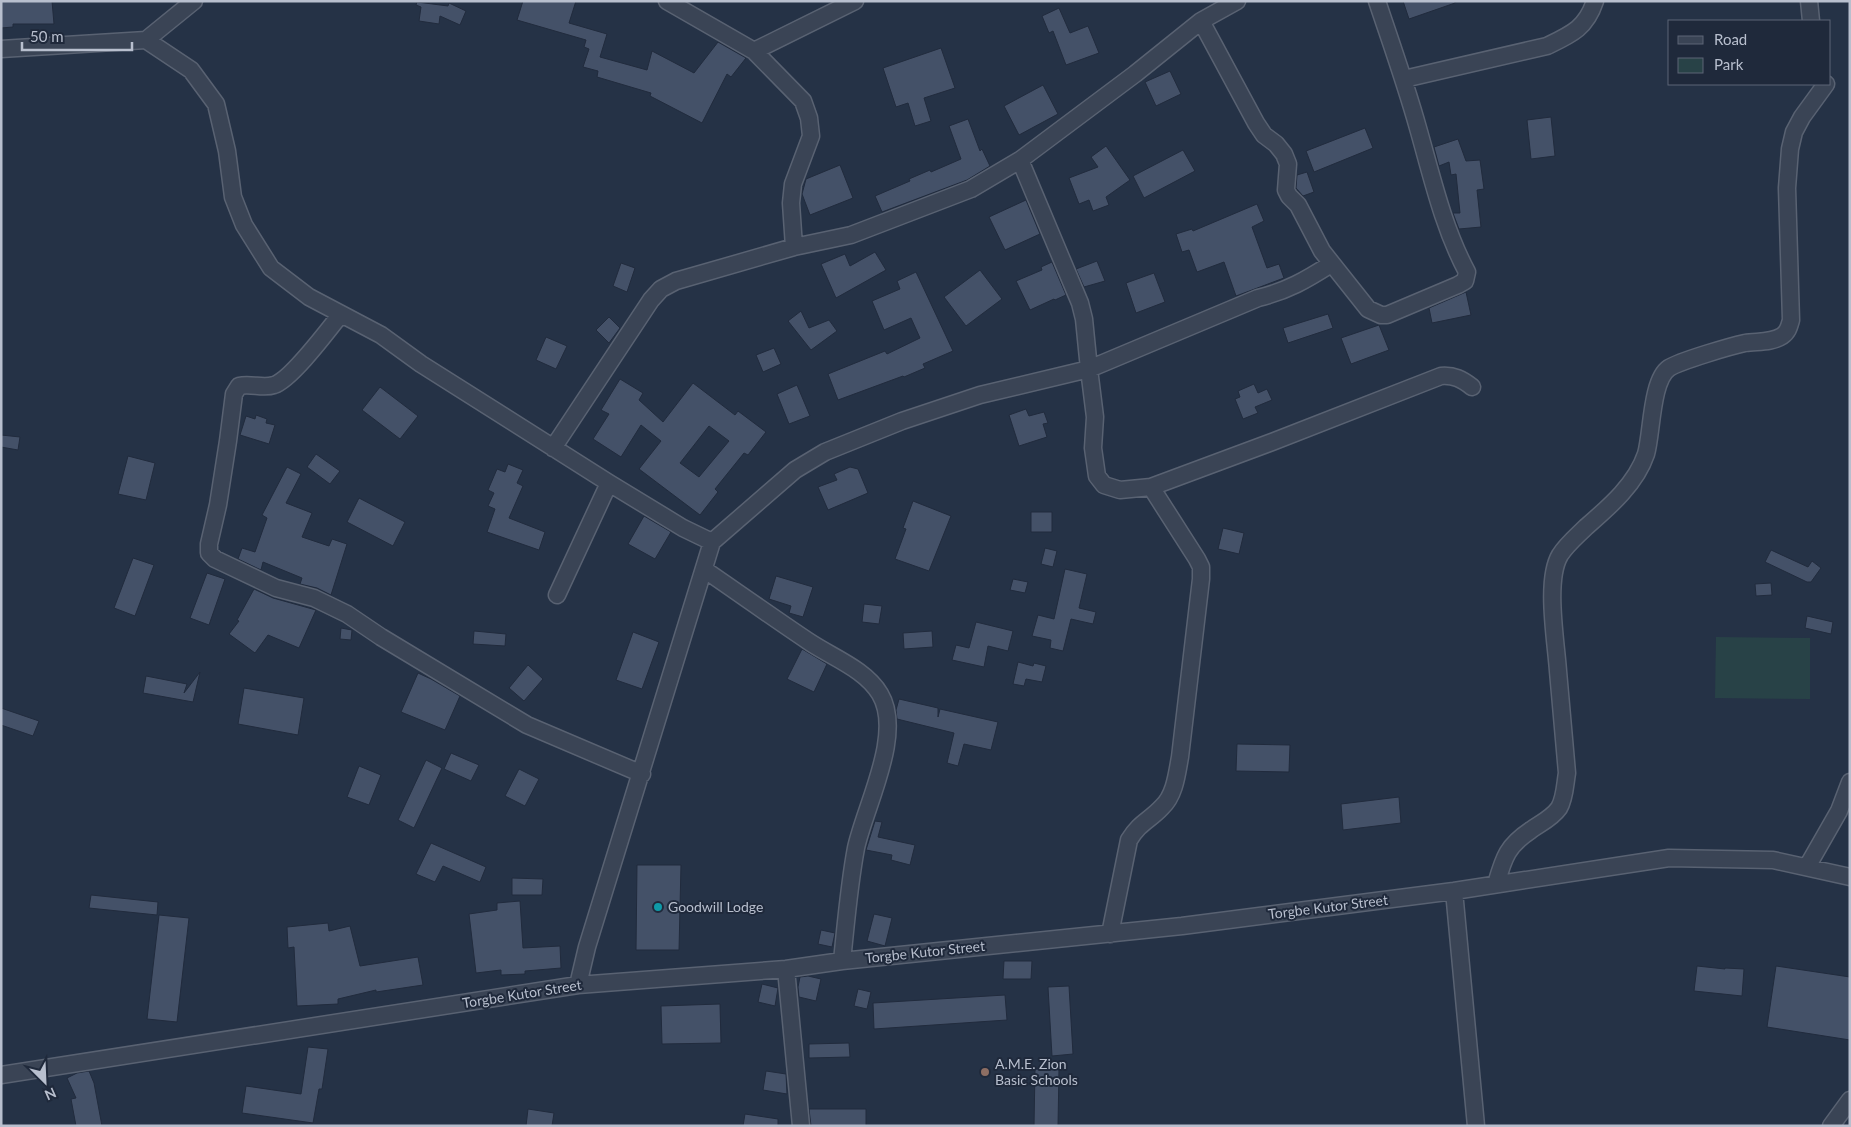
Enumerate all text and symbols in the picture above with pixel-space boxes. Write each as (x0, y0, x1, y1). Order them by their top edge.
scale bar (22, 20, 132, 52)
legend (1668, 20, 1831, 85)
text: 50 m (30, 27, 64, 45)
text: Road (1714, 30, 1747, 48)
text: Park (1714, 55, 1744, 73)
street label: Torgbe Kutor Street (1267, 891, 1389, 922)
place label: Goodwill Lodge (668, 898, 763, 915)
marker: Goodwill Lodge (652, 901, 664, 913)
street label: Torgbe Kutor Street (864, 937, 986, 966)
street label: Torgbe Kutor Street (461, 976, 583, 1011)
place label: A.M.E. Zion Basic Schools (995, 1055, 1078, 1088)
north arrow (20, 1057, 70, 1107)
marker: A.M.E. Zion Basic Schools (979, 1066, 991, 1078)
text: N (42, 1084, 59, 1104)

